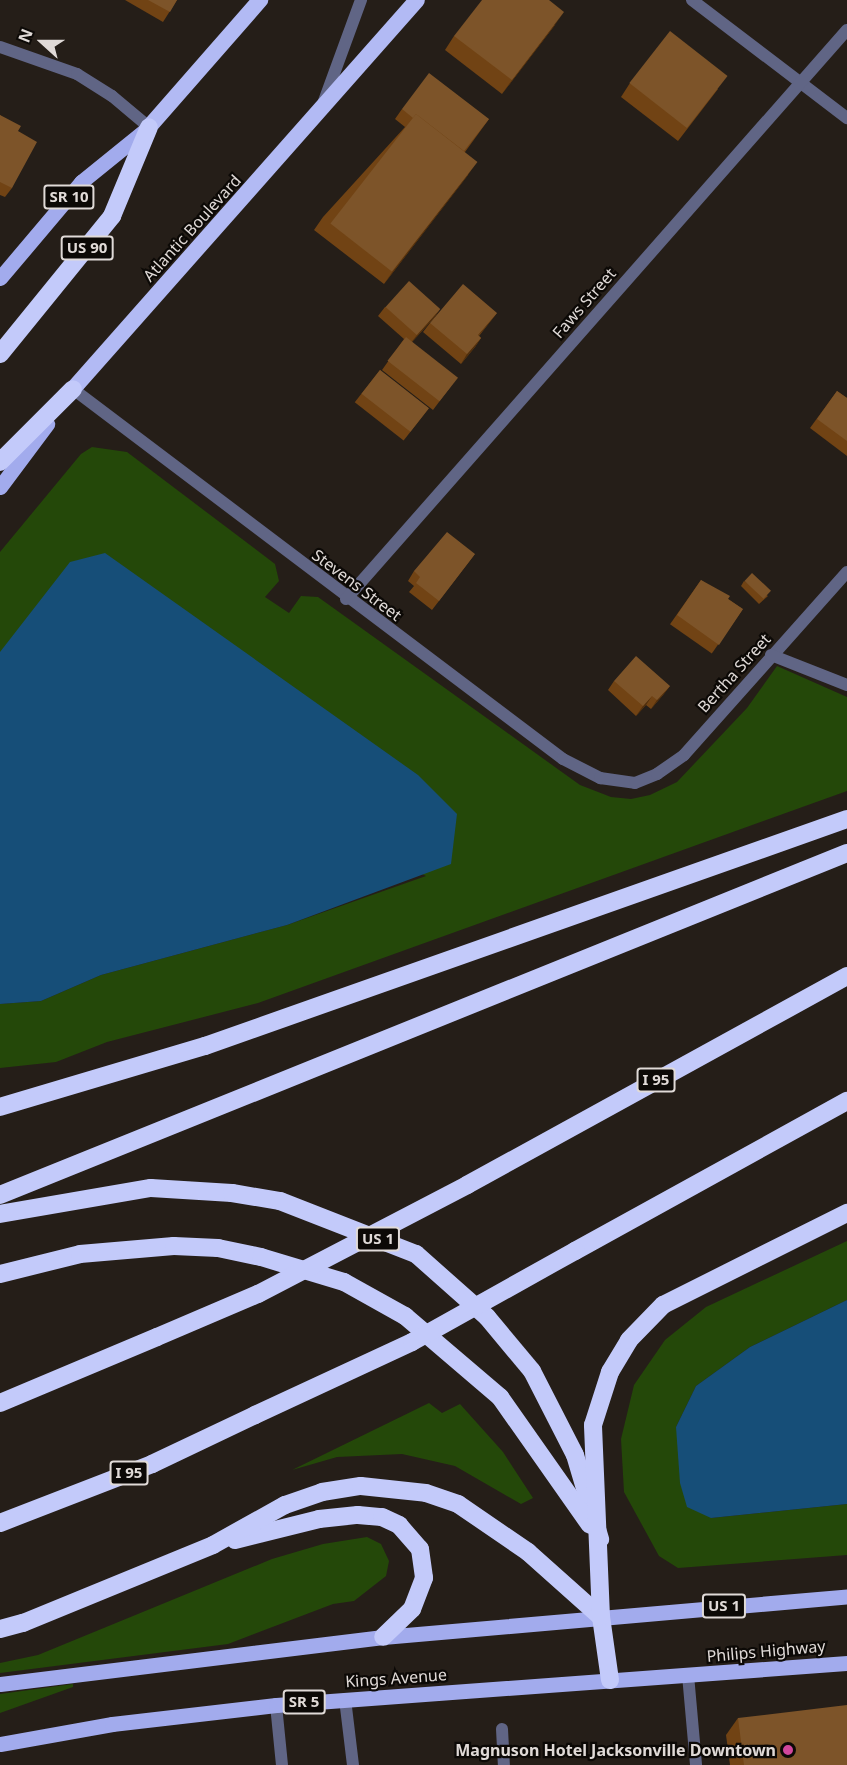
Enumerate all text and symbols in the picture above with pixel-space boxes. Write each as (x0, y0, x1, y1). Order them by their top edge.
north arrow (12, 12, 72, 72)
text: N (13, 26, 38, 46)
street label: Atlantic Boulevard (139, 171, 245, 285)
road number: SR 10 (42, 185, 96, 209)
road number: US 90 (60, 236, 114, 260)
street label: Faws Street (548, 264, 620, 342)
street label: Stevens Street (309, 545, 405, 625)
street label: Bertha Street (694, 630, 774, 716)
road number: I 95 (636, 1068, 676, 1092)
road number: US 1 (356, 1227, 400, 1251)
road number: I 95 (110, 1461, 148, 1485)
road number: US 1 (702, 1594, 746, 1618)
street label: Philips Highway (706, 1636, 826, 1666)
street label: Kings Avenue (345, 1665, 447, 1691)
road number: SR 5 (282, 1690, 326, 1714)
place label: Magnuson Hotel Jacksonville Downtown (455, 1740, 776, 1760)
marker: Magnuson Hotel Jacksonville Downtown (781, 1743, 795, 1757)

